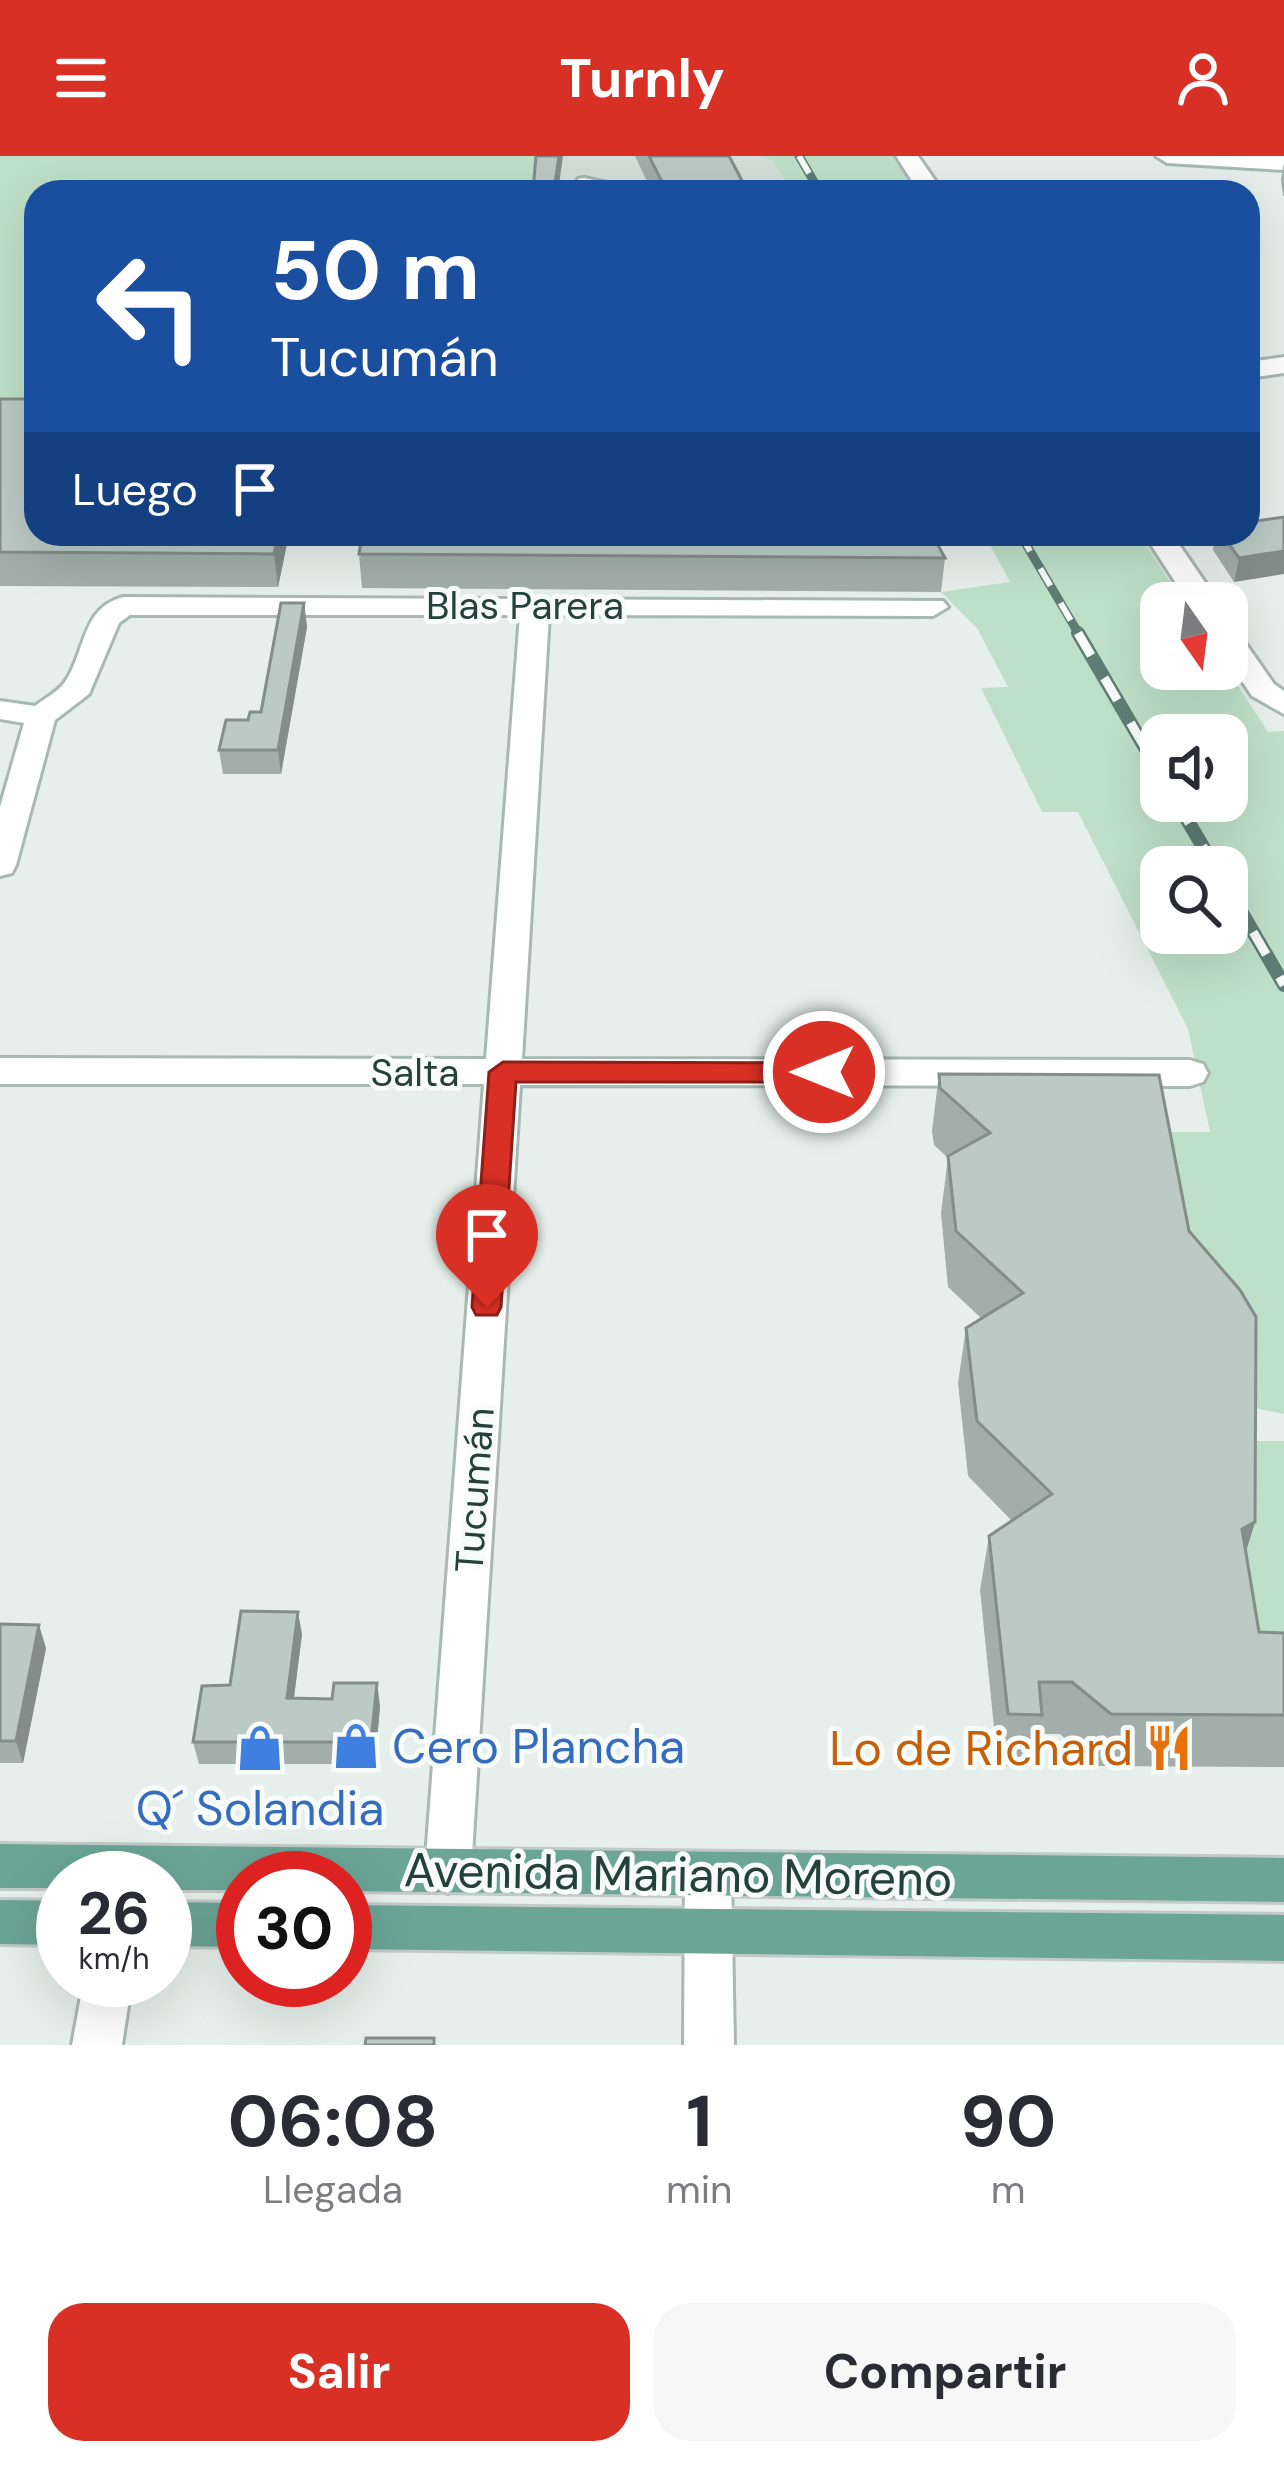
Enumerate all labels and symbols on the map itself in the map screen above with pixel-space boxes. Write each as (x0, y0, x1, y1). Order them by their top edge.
street label: Blas Parera (426, 580, 624, 631)
north arrow (1140, 582, 1248, 690)
position arrow (761, 1009, 887, 1135)
street label: Salta (370, 1047, 460, 1098)
pin (436, 1184, 538, 1307)
street label: Tucumán (443, 1406, 506, 1574)
place label: Cero Plancha (392, 1715, 685, 1778)
place label: Lo de Richard (829, 1717, 1133, 1780)
shop icon: Cero Plancha (331, 1721, 381, 1771)
shop icon: Q´ Solandia (235, 1723, 285, 1773)
restaurant icon: Lo de Richard (1144, 1723, 1194, 1773)
place label: Q´ Solandia (136, 1777, 384, 1840)
street label: Avenida Mariano Moreno (403, 1838, 953, 1911)
speed limit sign: 30 (216, 1851, 372, 2007)

